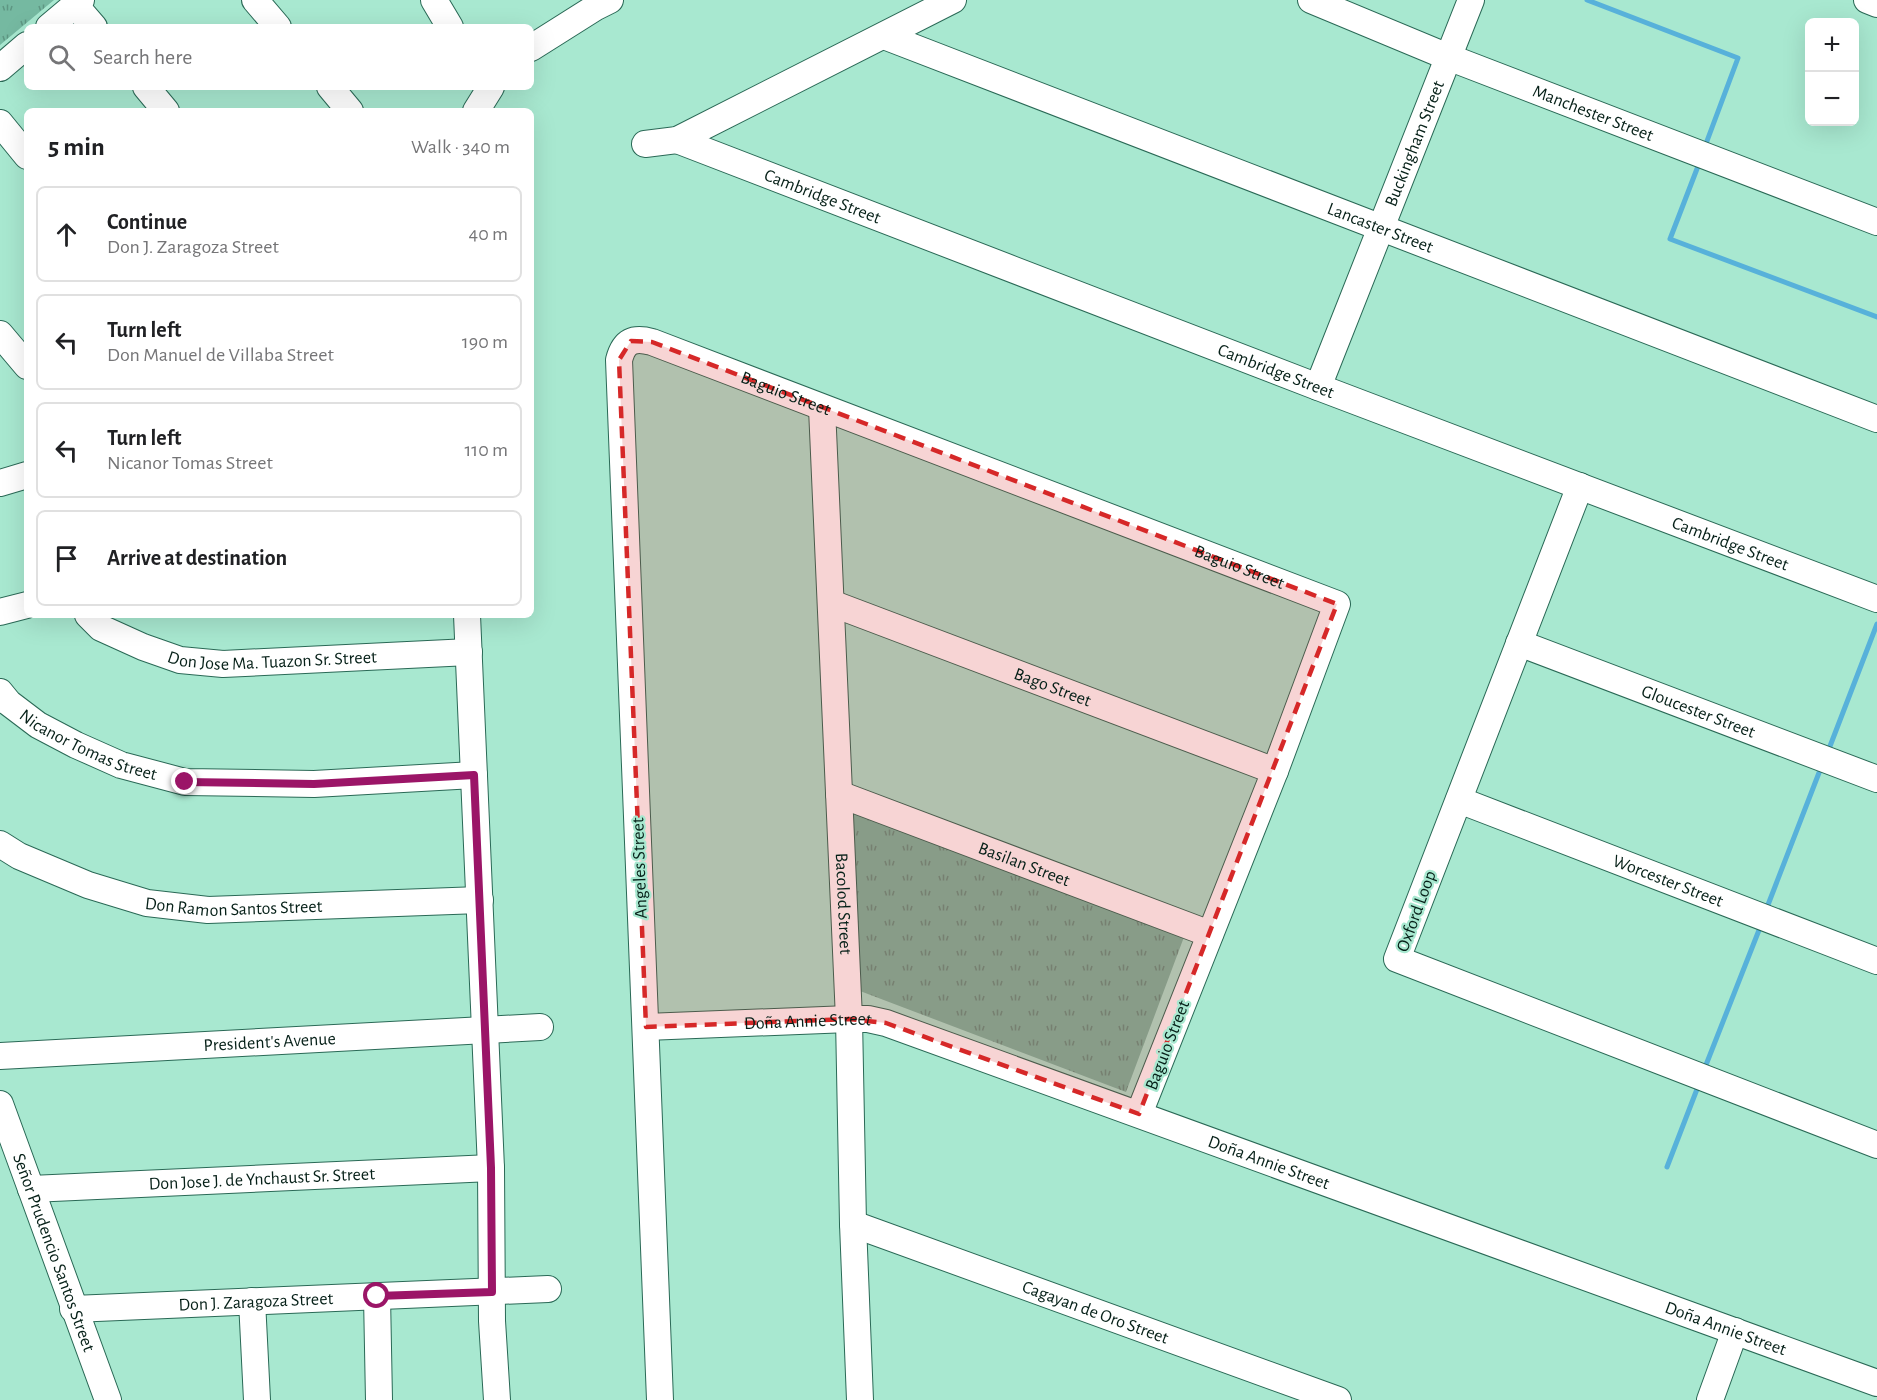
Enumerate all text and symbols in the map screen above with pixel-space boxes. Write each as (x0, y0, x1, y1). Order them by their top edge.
map controls (1805, 18, 1859, 126)
button: + (1805, 18, 1859, 72)
search box (24, 24, 534, 90)
icon: search (45, 41, 78, 74)
text: Search here (93, 46, 192, 68)
button: − (1805, 72, 1859, 126)
street label: Buckingham Street (1382, 78, 1448, 209)
street label: Manchester Street (1530, 82, 1656, 145)
text: 5 min (48, 134, 105, 160)
text: Walk · 340 m (411, 137, 510, 157)
street label: Cambridge Street (762, 167, 883, 228)
street label: Lancaster Street (1325, 200, 1436, 257)
text: Continue (107, 211, 187, 233)
icon: ahead (50, 218, 83, 251)
text: 40 m (469, 224, 508, 244)
text: Don J. Zaragoza Street (107, 237, 279, 257)
text: Turn left (107, 319, 181, 341)
icon: left (50, 326, 83, 359)
text: 190 m (462, 332, 508, 352)
street label: Cambridge Street (1215, 341, 1337, 402)
text: Don Manuel de Villaba Street (107, 345, 334, 365)
street label: Baguio Street (738, 369, 833, 419)
text: Turn left (107, 427, 181, 449)
icon: left (50, 434, 83, 467)
text: 110 m (464, 440, 508, 460)
text: Nicanor Tomas Street (107, 453, 273, 473)
street label: Cambridge Street (1669, 514, 1791, 575)
icon: arrive (50, 542, 83, 575)
street label: Baguio Street (1192, 542, 1287, 593)
text: Arrive at destination (107, 547, 287, 569)
street label: Don Jose Ma. Tuazon Sr. Street (165, 648, 377, 674)
street label: Bago Street (1011, 665, 1094, 711)
street label: Gloucester Street (1639, 682, 1758, 742)
street label: Nicanor Tomas Street (16, 706, 159, 784)
route end (171, 768, 197, 794)
street label: Angeles Street (629, 817, 651, 919)
street label: Basilan Street (976, 839, 1072, 890)
street label: Bacolod Street (832, 852, 854, 955)
street label: Worcester Street (1610, 852, 1726, 911)
street label: Oxford Loop (1394, 868, 1440, 954)
street label: Don Ramon Santos Street (144, 895, 323, 920)
street label: Baguio Street (1143, 998, 1193, 1093)
street label: Doña Annie Street (744, 1011, 874, 1033)
street label: President's Avenue (203, 1030, 336, 1055)
street label: Doña Annie Street (1206, 1133, 1332, 1193)
street label: Señor Prudencio Santos Street (9, 1151, 98, 1354)
street label: Don Jose J. de Ynchaust Sr. Street (148, 1165, 376, 1194)
street label: Cagayan de Oro Street (1020, 1278, 1171, 1348)
route start (363, 1282, 389, 1308)
street label: Don J. Zaragoza Street (178, 1290, 334, 1315)
street label: Doña Annie Street (1662, 1299, 1789, 1359)

